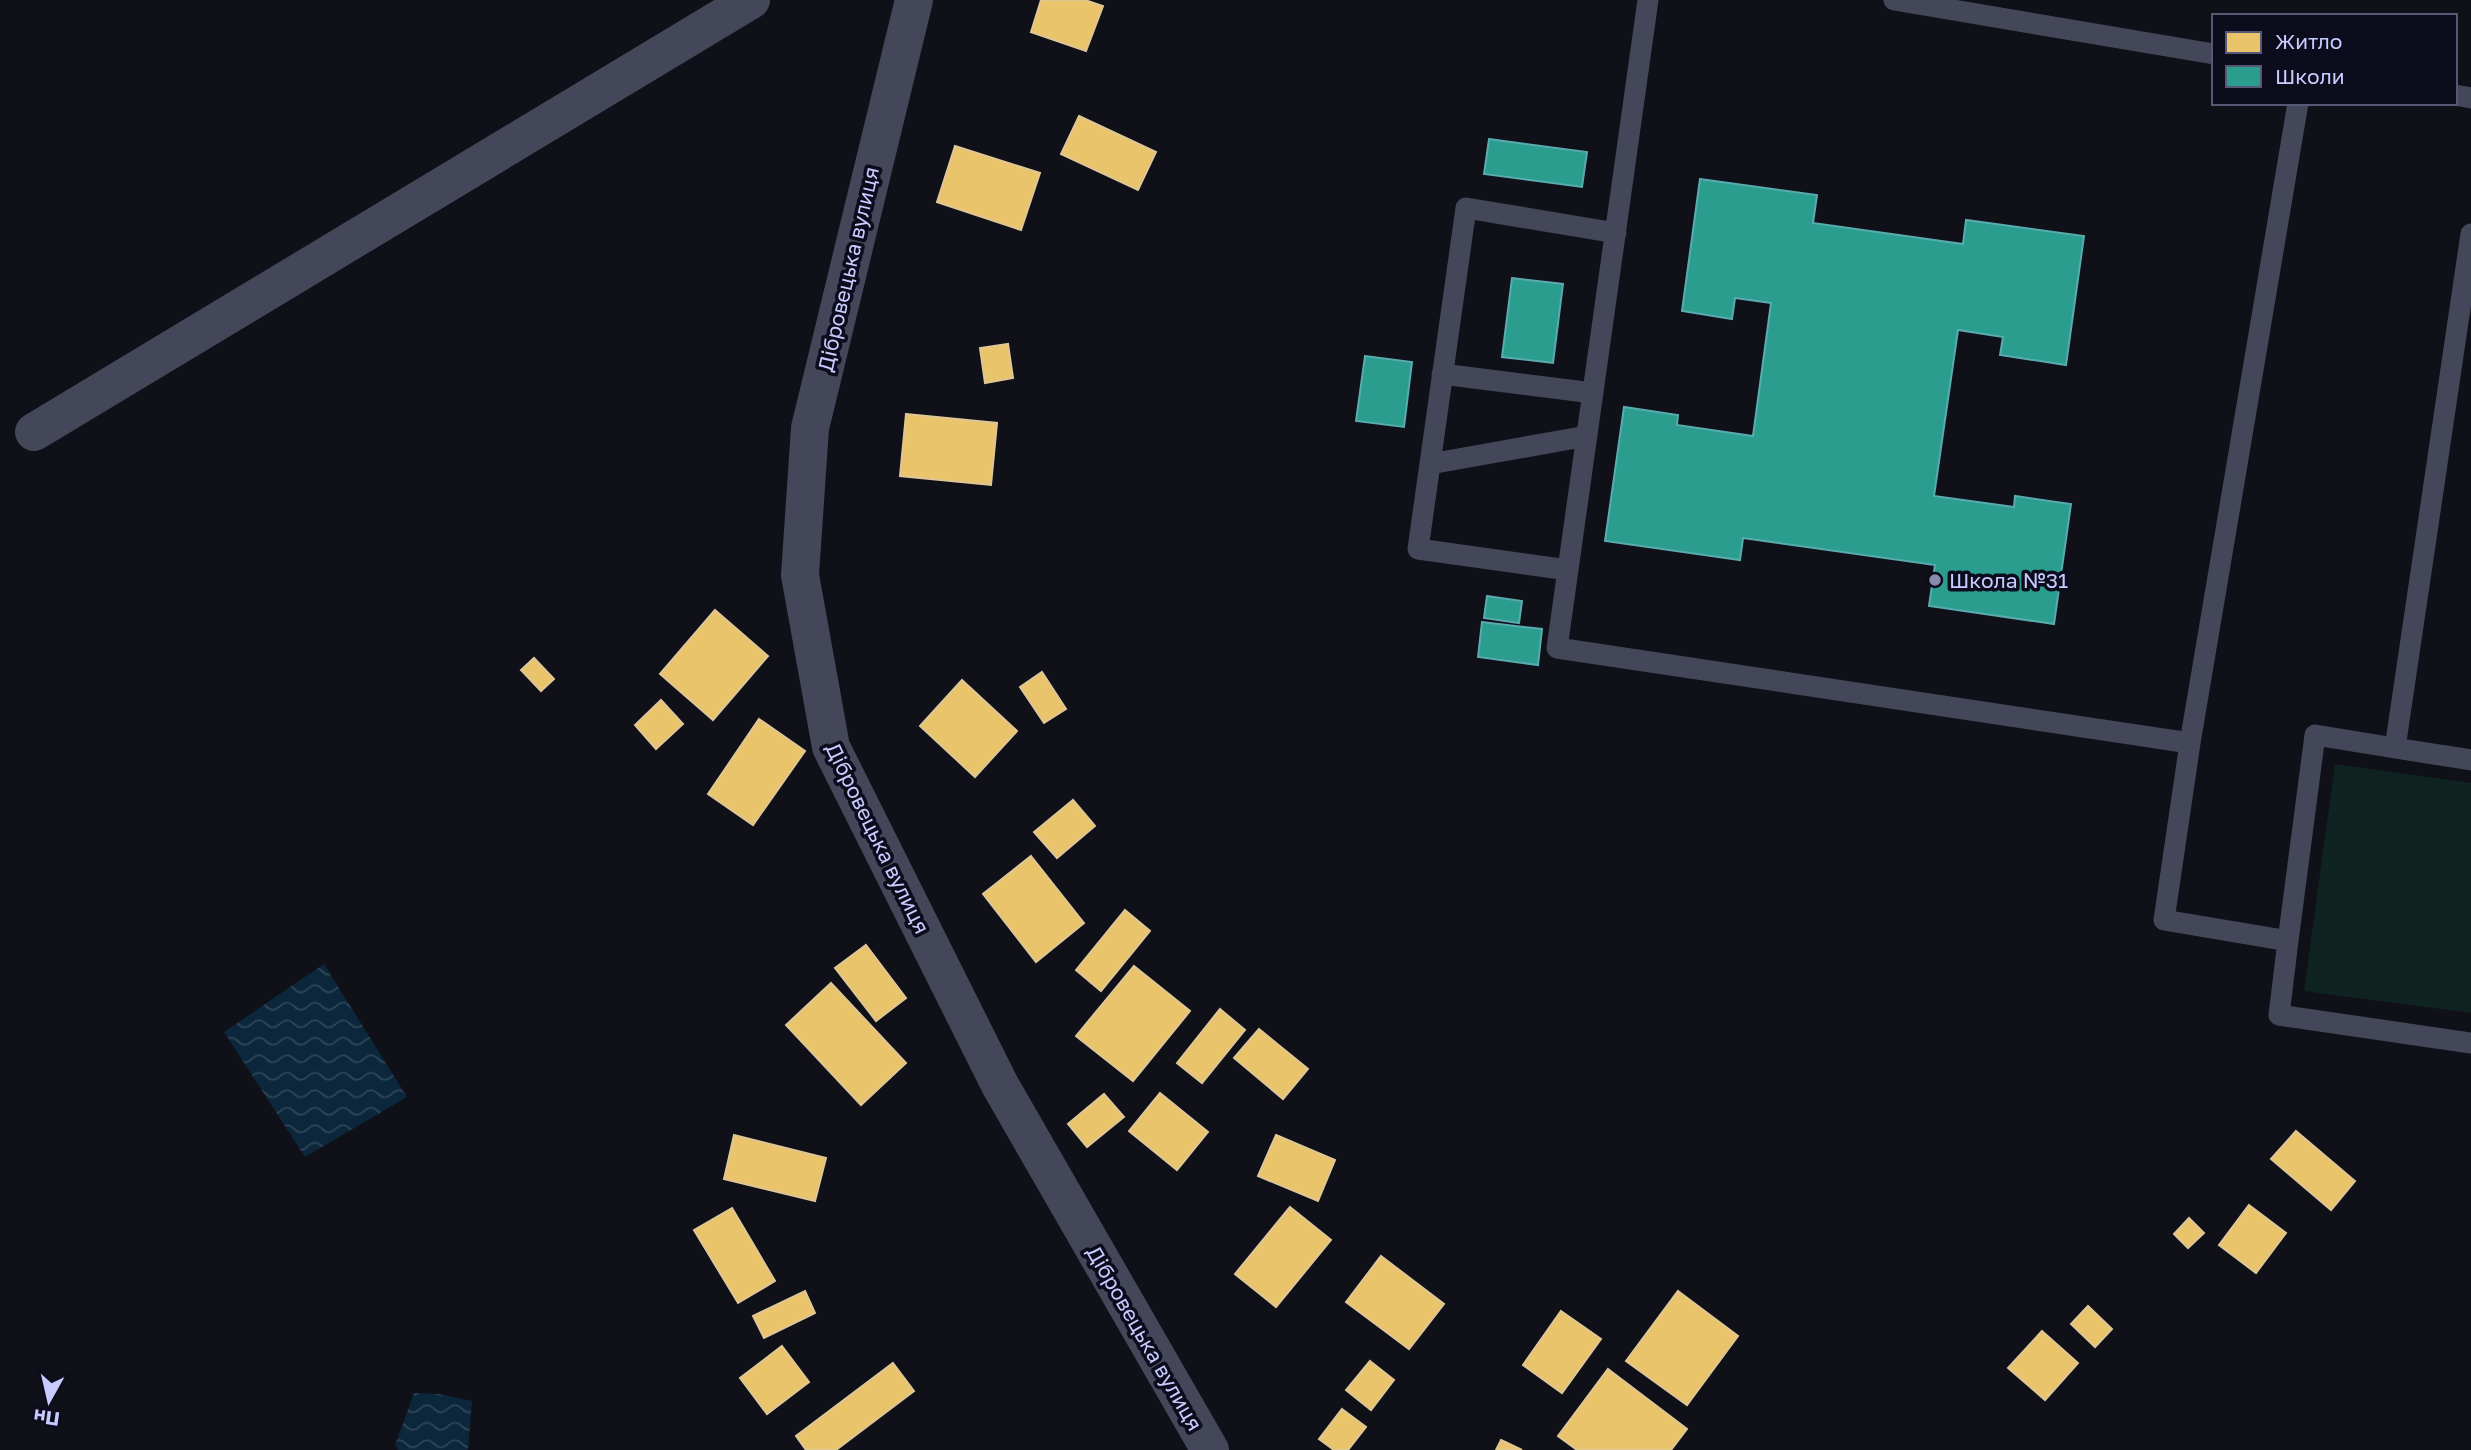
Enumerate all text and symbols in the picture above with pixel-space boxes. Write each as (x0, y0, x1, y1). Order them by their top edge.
legend (2212, 14, 2457, 105)
text: Житло (2275, 28, 2342, 54)
text: Школи (2275, 63, 2345, 89)
street label: Дібровецька вулиця (812, 164, 884, 374)
place label: Школа №31 (1949, 567, 2068, 593)
marker: Школа №31 (1927, 572, 1943, 588)
street label: Дібровецька вулиця (820, 738, 936, 938)
street label: Дібровецька вулиця (1081, 1241, 1209, 1435)
north arrow (14, 1366, 84, 1436)
text: Пн (32, 1405, 61, 1432)

